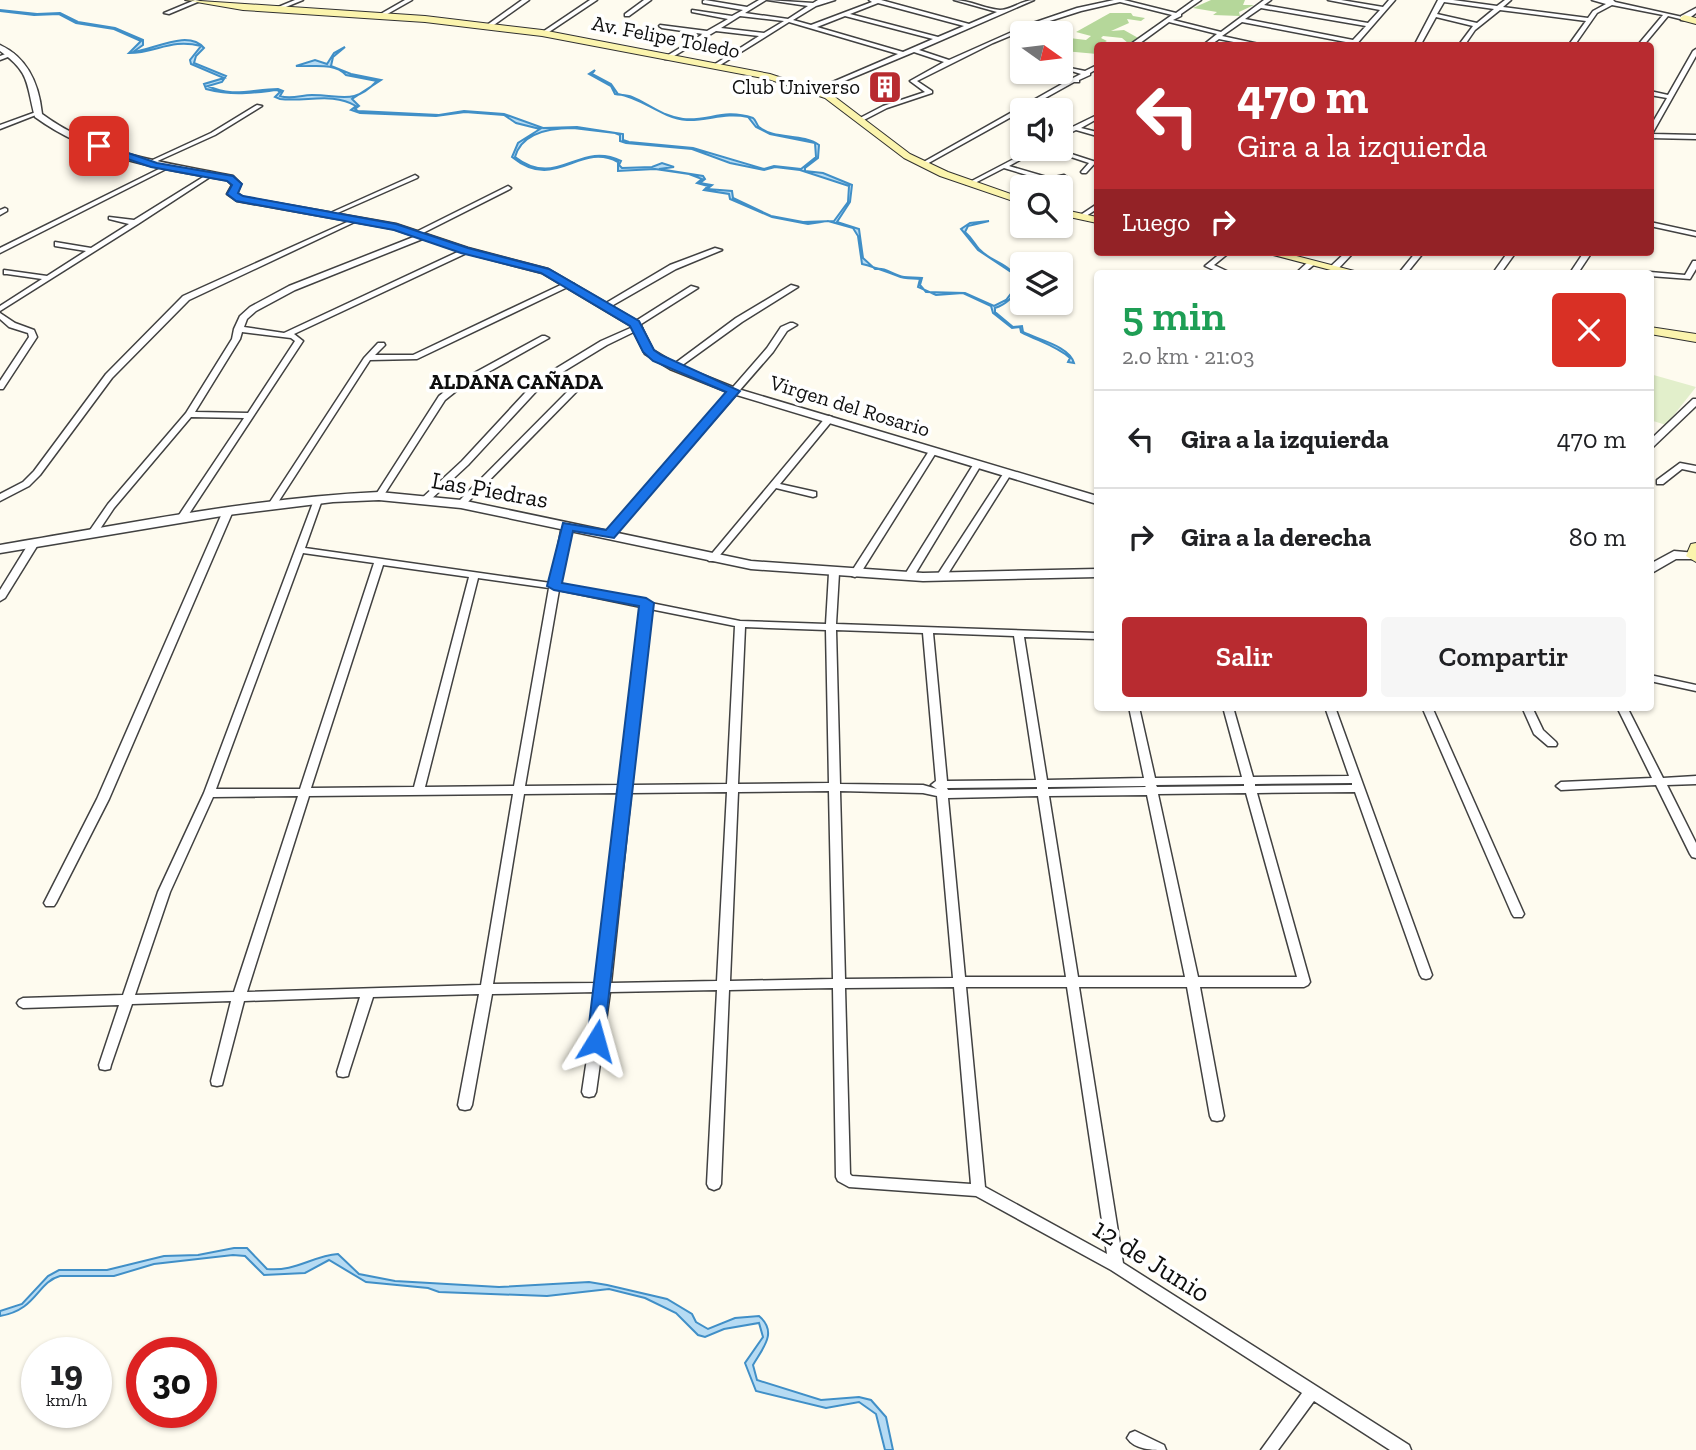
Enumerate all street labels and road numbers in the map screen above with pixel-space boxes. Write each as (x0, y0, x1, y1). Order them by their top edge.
street label: Av. Felipe Toledo (590, 10, 742, 63)
street label: Virgen del Rosario (766, 369, 933, 442)
street label: Las Piedras (430, 465, 551, 514)
street label: 12 de Junio (1087, 1211, 1216, 1309)

